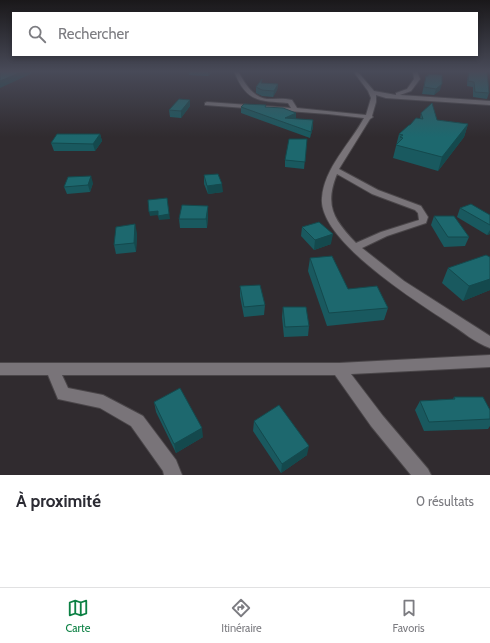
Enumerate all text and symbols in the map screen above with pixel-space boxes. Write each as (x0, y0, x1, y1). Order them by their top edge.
search box (12, 12, 478, 56)
icon: search (26, 23, 48, 45)
text: Rechercher (58, 25, 129, 43)
text: À proximité (16, 491, 101, 511)
text: 0 résultats (416, 493, 474, 509)
tab: Carte (65, 597, 90, 635)
tab: Itinéraire (221, 597, 262, 635)
tab: Favoris (393, 597, 425, 635)

